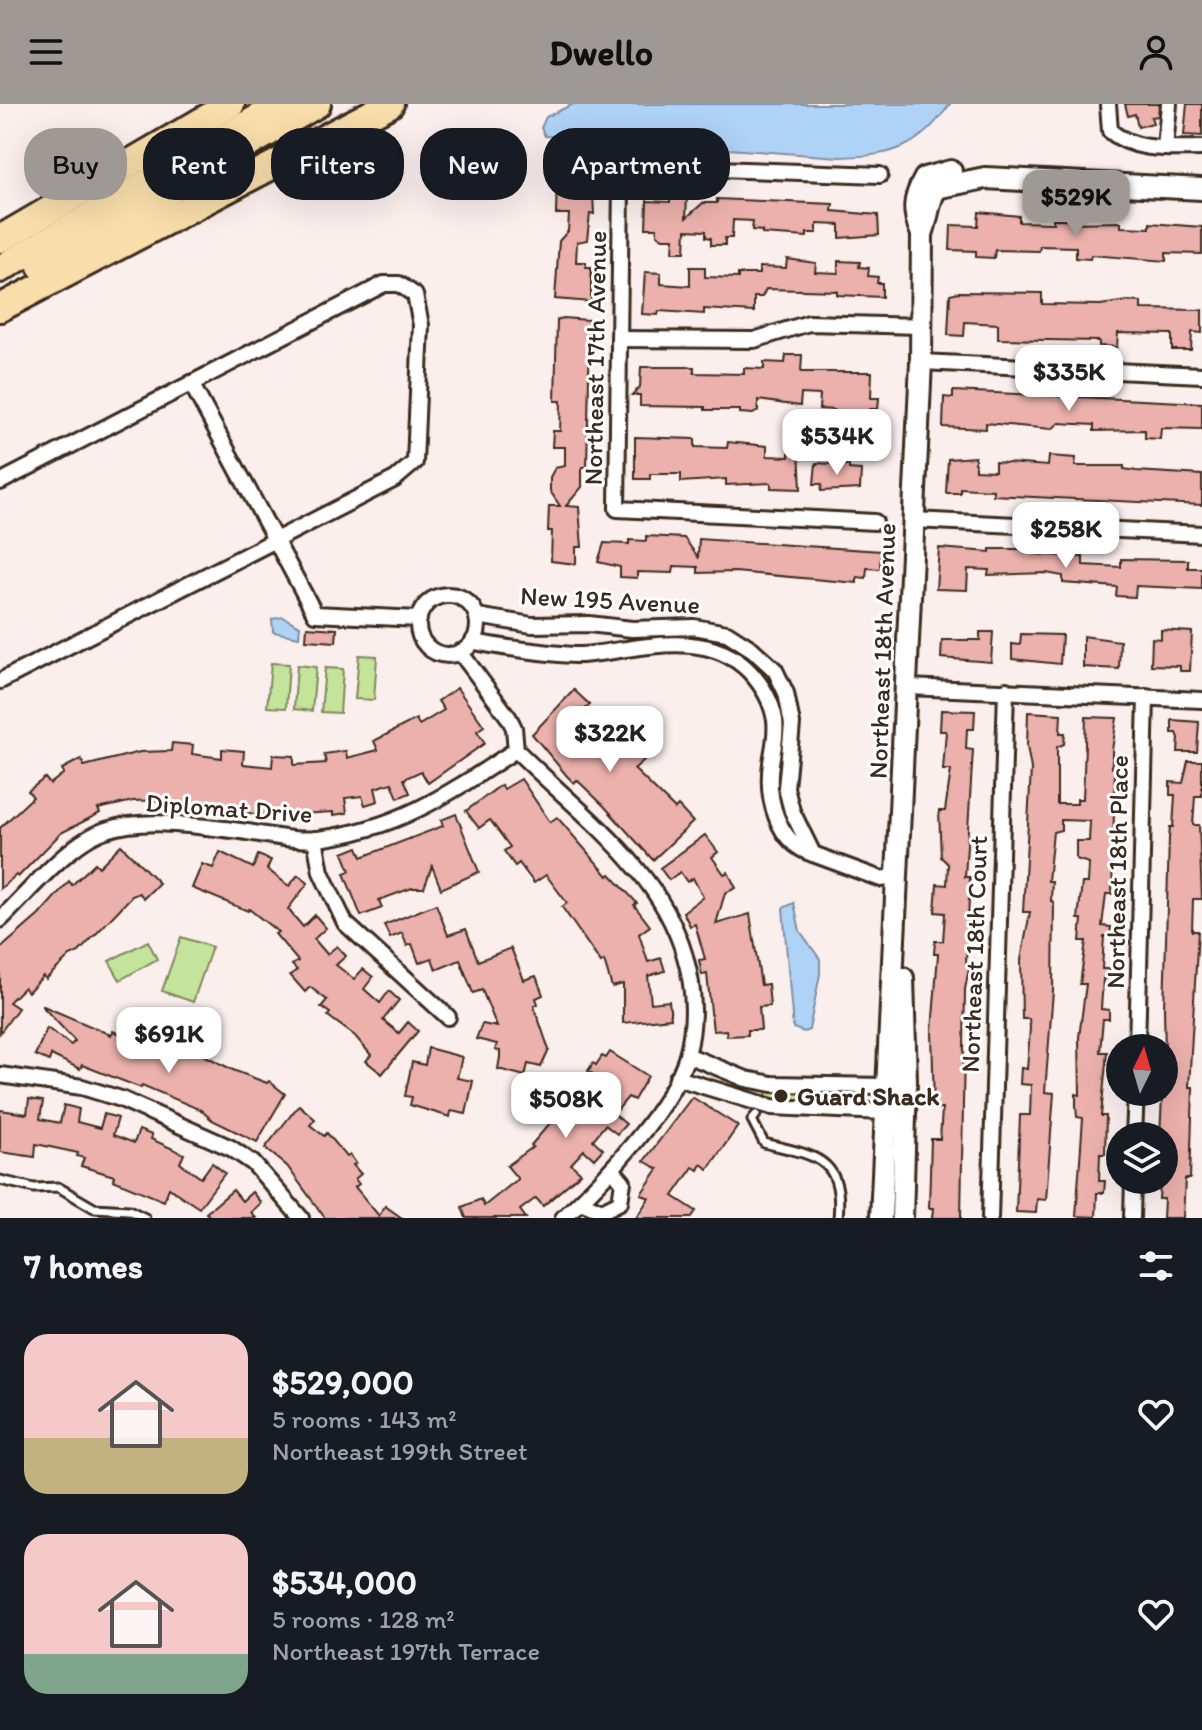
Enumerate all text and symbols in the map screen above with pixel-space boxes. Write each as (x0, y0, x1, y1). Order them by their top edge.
icon: menu (24, 30, 68, 74)
icon: person (1134, 30, 1178, 74)
text: Dwello (549, 31, 653, 74)
chip: Buy (24, 128, 127, 200)
chip: Rent (143, 128, 255, 200)
chip: Filters (271, 128, 404, 200)
chip: New (420, 128, 527, 200)
chip: Apartment (543, 128, 730, 200)
pin: $529K (1020, 170, 1132, 238)
text: $529K (1041, 180, 1111, 212)
street label: Northeast 17th Avenue (577, 230, 613, 486)
pin: $335K (1013, 345, 1125, 413)
text: $335K (1033, 355, 1105, 387)
pin: $534K (781, 409, 893, 477)
text: $534K (800, 419, 874, 451)
pin: $258K (1010, 502, 1122, 570)
text: $258K (1030, 512, 1102, 544)
street label: Northeast 18th Avenue (862, 522, 902, 780)
street label: New 195 Avenue (519, 579, 701, 621)
pin: $322K (554, 706, 666, 774)
text: $322K (574, 716, 646, 748)
street label: Northeast 18th Place (1099, 755, 1135, 989)
street label: Diplomat Drive (144, 786, 314, 830)
street label: Northeast 18th Court (954, 835, 994, 1073)
pin: $691K (113, 1007, 225, 1075)
text: $691K (134, 1017, 204, 1049)
north arrow (1106, 1034, 1178, 1106)
map controls (1106, 1034, 1178, 1194)
pin: $508K (510, 1072, 622, 1140)
place label: Guard Shack (797, 1080, 940, 1112)
text: $508K (529, 1082, 603, 1114)
marker: Guard Shack (772, 1087, 790, 1105)
button: layers (1106, 1122, 1178, 1194)
icon: filters (1134, 1244, 1178, 1288)
text: 7 homes (24, 1246, 143, 1287)
text: $529,000 (272, 1362, 414, 1403)
icon: home (88, 1366, 184, 1462)
icon: heart (1134, 1392, 1178, 1436)
text: 5 rooms · 143 m² (272, 1403, 457, 1435)
text: Northeast 199th Street (272, 1435, 528, 1467)
text: $534,000 (272, 1562, 417, 1603)
icon: home (88, 1566, 184, 1662)
icon: heart (1134, 1592, 1178, 1636)
text: 5 rooms · 128 m² (272, 1603, 455, 1635)
text: Northeast 197th Terrace (272, 1635, 540, 1667)

